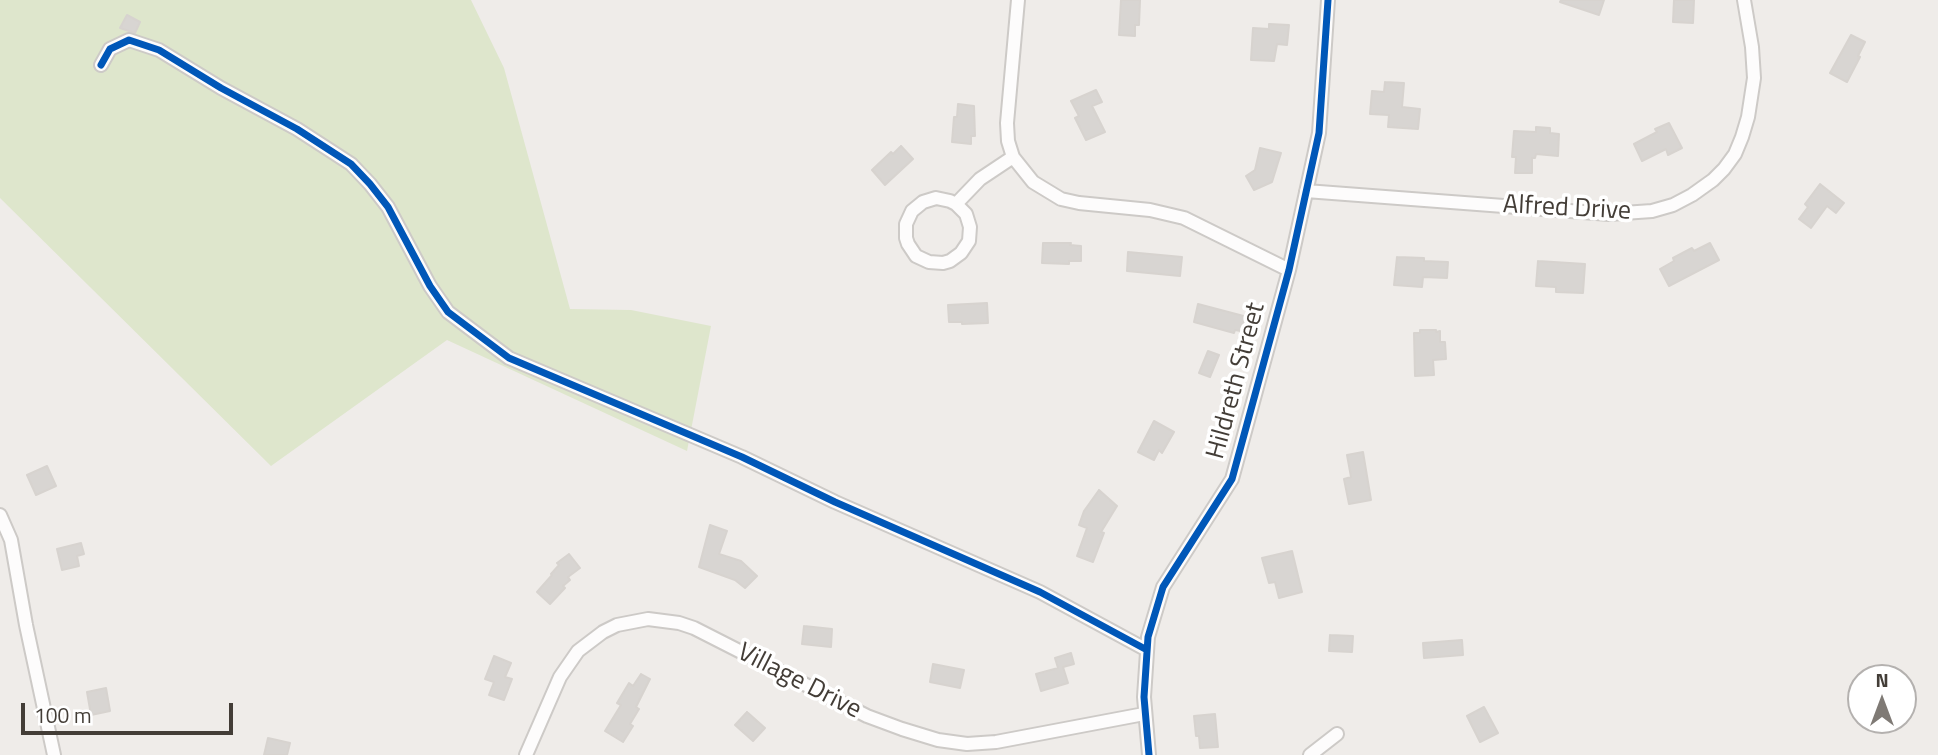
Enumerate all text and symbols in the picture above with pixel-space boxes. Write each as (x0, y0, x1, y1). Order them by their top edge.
street label: Alfred Drive (1502, 190, 1632, 228)
street label: Hildreth Street (1201, 299, 1273, 463)
street label: Village Drive (732, 637, 866, 727)
north arrow (1847, 664, 1917, 734)
text: N (1875, 665, 1889, 694)
scale bar (24, 688, 236, 732)
text: 100 m (34, 699, 91, 731)

